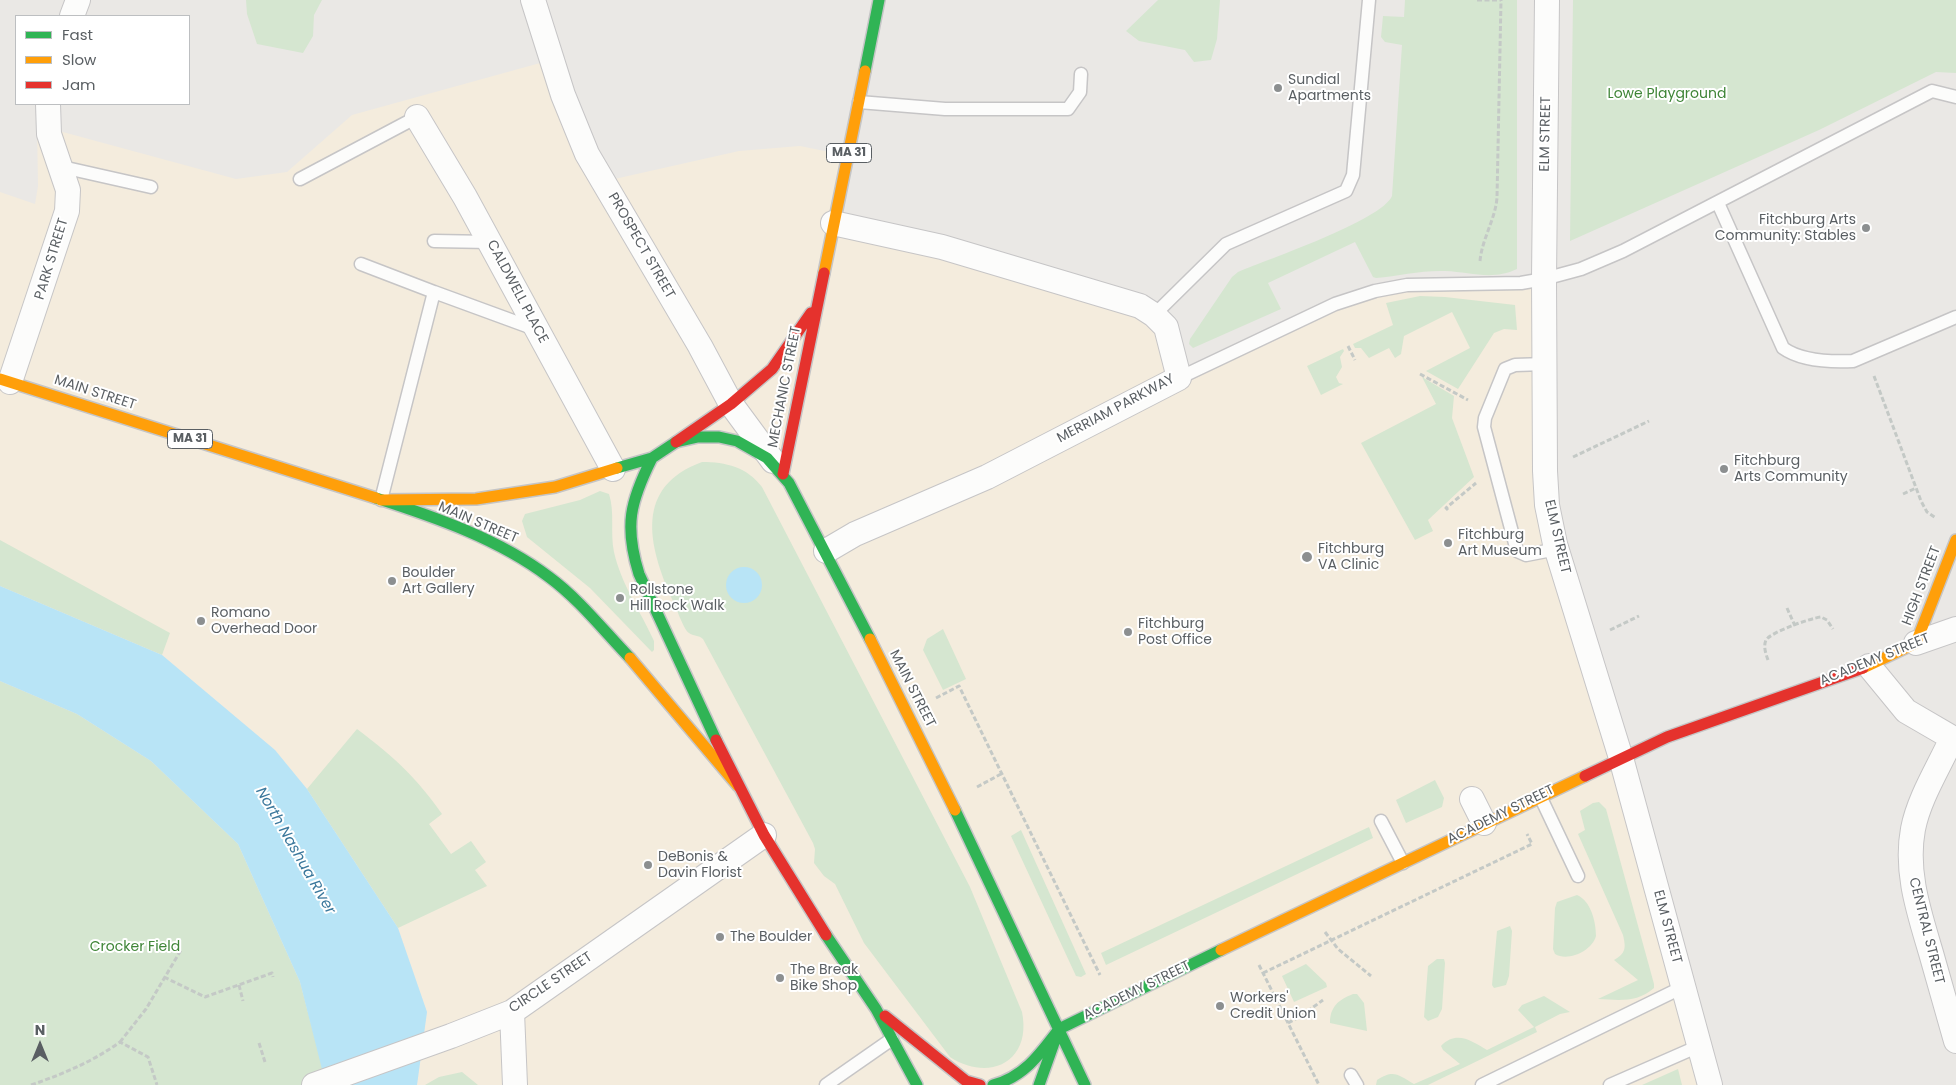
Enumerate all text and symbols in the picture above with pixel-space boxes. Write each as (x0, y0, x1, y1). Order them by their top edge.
legend (15, 15, 190, 105)
text: Fast (62, 24, 93, 45)
text: Slow (62, 49, 96, 70)
place label: Sundial Apartments (1288, 72, 1371, 104)
text: Jam (62, 74, 96, 95)
marker: Sundial Apartments (1272, 82, 1284, 94)
park label: Lowe Playground (1608, 86, 1726, 102)
street label: ELM STREET (1537, 96, 1555, 172)
road number: MA 31 (826, 144, 872, 162)
street label: PROSPECT STREET (604, 190, 678, 302)
place label: Fitchburg Arts Community: Stables (1715, 212, 1856, 244)
street label: PARK STREET (32, 216, 72, 302)
marker: Fitchburg Arts Community: Stables (1860, 222, 1872, 234)
street label: CALDWELL PLACE (483, 238, 551, 346)
street label: MECHANIC STREET (765, 325, 805, 449)
street label: MERRIAM PARKWAY (1054, 371, 1178, 447)
street label: MAIN STREET (52, 372, 138, 414)
road number: MA 31 (168, 429, 212, 448)
place label: Fitchburg Arts Community (1734, 453, 1848, 486)
marker: Fitchburg Arts Community (1718, 463, 1730, 475)
street label: ELM STREET (1540, 498, 1574, 576)
street label: MAIN STREET (436, 499, 520, 547)
place label: Fitchburg Art Museum (1458, 527, 1542, 560)
marker: Fitchburg Art Museum (1442, 537, 1454, 549)
place label: Fitchburg VA Clinic (1318, 541, 1384, 574)
street label: HIGH STREET (1899, 544, 1945, 628)
marker: Fitchburg VA Clinic (1300, 550, 1314, 564)
place label: Boulder Art Gallery (402, 565, 475, 598)
marker: Boulder Art Gallery (386, 575, 398, 587)
place label: Rollstone Hill Rock Walk (630, 582, 724, 614)
marker: Rollstone Hill Rock Walk (614, 592, 626, 604)
place label: Romano Overhead Door (211, 605, 317, 638)
marker: Romano Overhead Door (195, 615, 207, 627)
place label: Fitchburg Post Office (1138, 616, 1212, 648)
marker: Fitchburg Post Office (1122, 626, 1134, 638)
street label: ACADEMY STREET (1818, 630, 1932, 690)
street label: MAIN STREET (885, 647, 939, 731)
street label: ACADEMY STREET (1445, 782, 1557, 848)
water label: North Nashua River (251, 784, 339, 918)
place label: DeBonis & Davin Florist (658, 849, 742, 882)
marker: DeBonis & Davin Florist (642, 859, 654, 871)
street label: CENTRAL STREET (1905, 876, 1947, 986)
street label: ELM STREET (1649, 888, 1685, 966)
place label: The Boulder (730, 929, 812, 945)
marker: The Boulder (714, 931, 726, 943)
park label: Crocker Field (90, 939, 180, 955)
street label: CIRCLE STREET (506, 949, 596, 1017)
street label: ACADEMY STREET (1081, 958, 1193, 1024)
place label: The Break Bike Shop (790, 962, 858, 994)
marker: The Break Bike Shop (774, 972, 786, 984)
place label: Workers' Credit Union (1230, 990, 1316, 1022)
marker: Workers' Credit Union (1214, 1000, 1226, 1012)
north arrow (15, 1020, 65, 1070)
text: N (35, 1020, 45, 1040)

